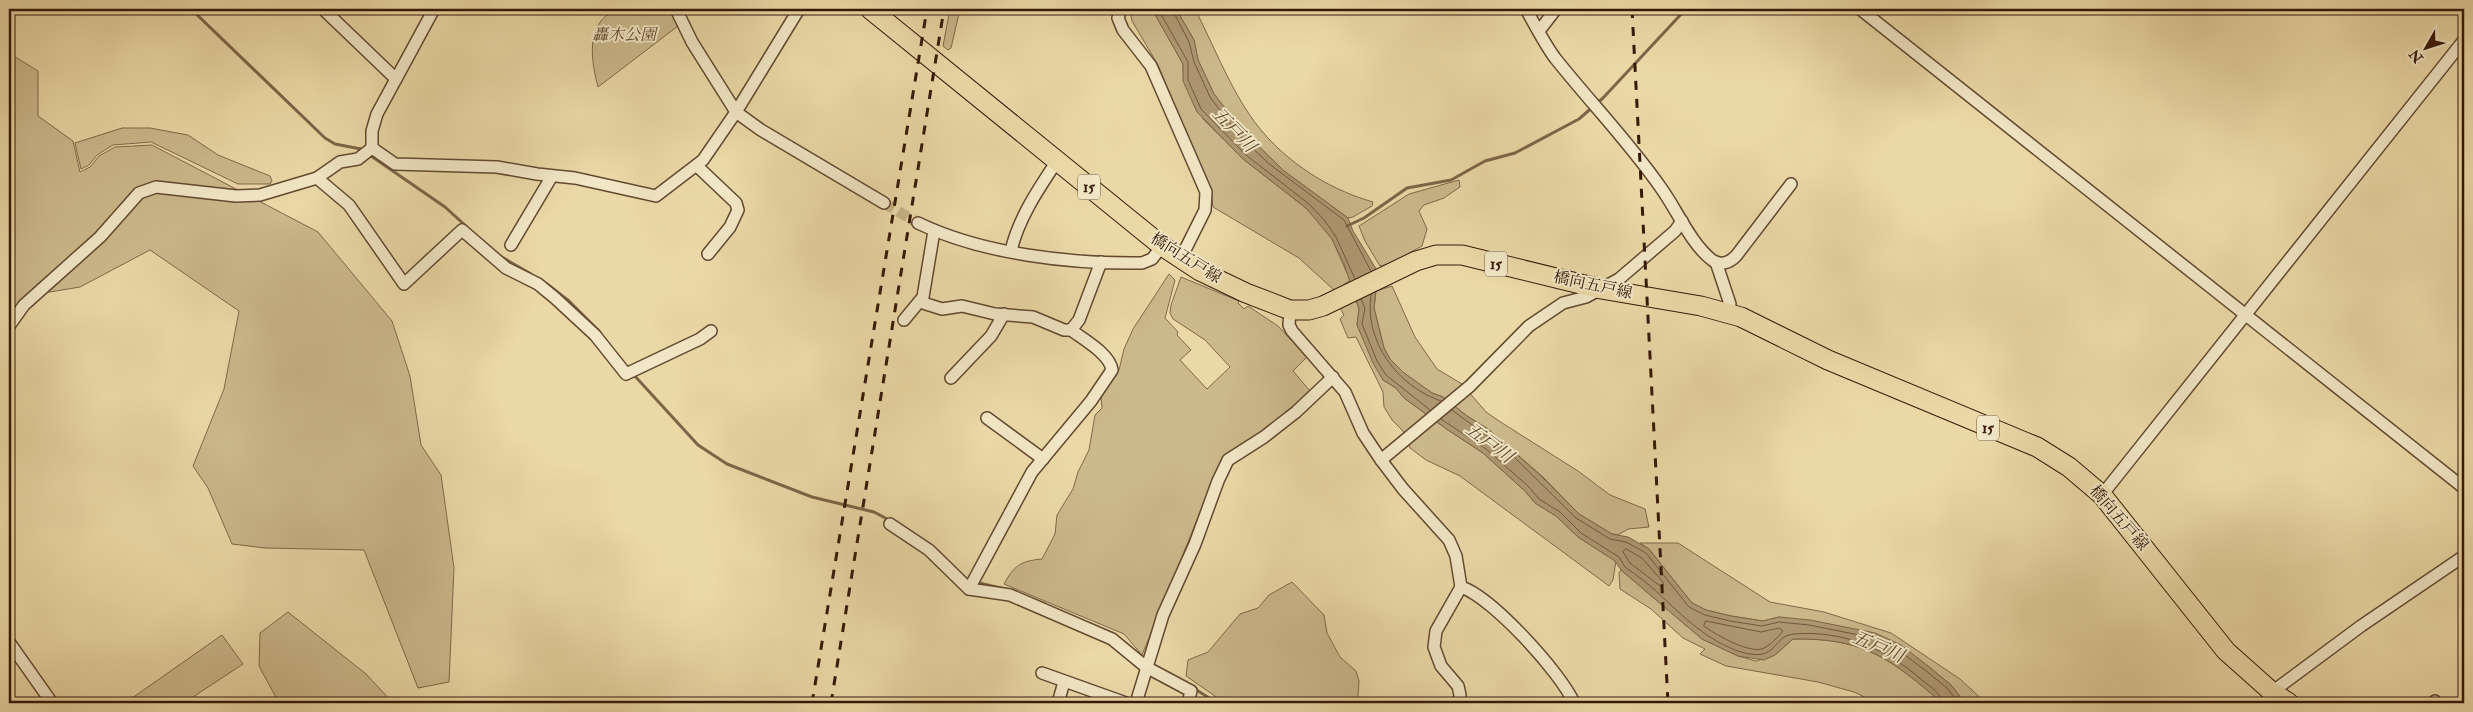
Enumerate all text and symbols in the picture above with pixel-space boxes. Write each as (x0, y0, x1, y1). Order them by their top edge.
north arrow (2400, 22, 2450, 72)
park label: 轟木公園 (592, 25, 659, 45)
text: N (2405, 45, 2427, 67)
water label: 五戸川 (1207, 103, 1262, 159)
road number: 15 (1078, 174, 1100, 200)
street label: 橋向五戸線 (1147, 228, 1225, 288)
road number: 15 (1485, 252, 1507, 276)
street label: 橋向五戸線 (1552, 267, 1634, 303)
road number: 15 (1977, 416, 1999, 440)
water label: 五戸川 (1461, 418, 1519, 470)
street label: 橋向五戸線 (2085, 481, 2153, 555)
water label: 五戸川 (1849, 626, 1909, 669)

